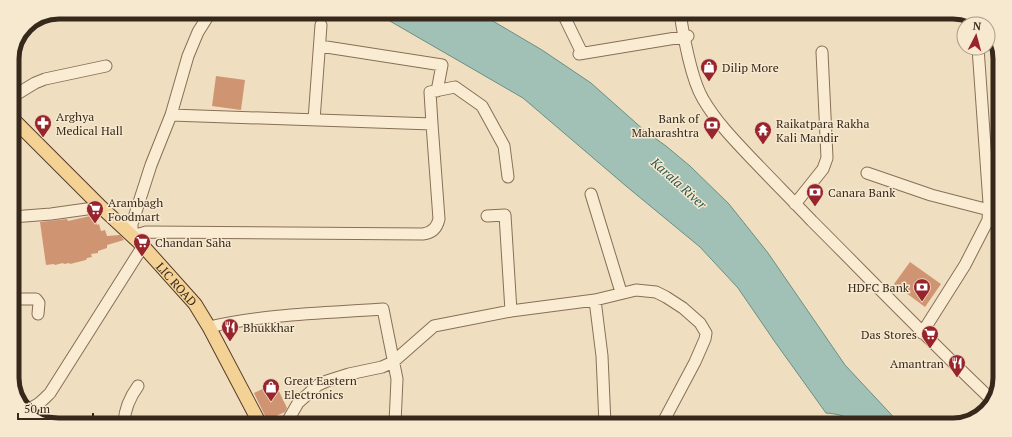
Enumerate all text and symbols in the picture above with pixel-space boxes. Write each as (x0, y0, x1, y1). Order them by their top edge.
north arrow (956, 16, 996, 56)
text: N (972, 19, 983, 34)
shop icon: Dilip More (699, 57, 719, 82)
place label: Dilip More (722, 60, 779, 75)
place label: Arghya Medical Hall (56, 109, 123, 138)
place label: Bank of Maharashtra (631, 111, 700, 140)
pharmacy icon: Arghya Medical Hall (33, 113, 53, 138)
bank icon: Bank of Maharashtra (702, 115, 722, 140)
place label: Raikatpara Rakha Kali Mandir (776, 116, 869, 145)
temple icon: Raikatpara Rakha Kali Mandir (753, 120, 773, 145)
water label: Karala River (647, 153, 711, 213)
bank icon: Canara Bank (805, 182, 825, 207)
place label: Canara Bank (828, 185, 896, 200)
place label: Arambagh Foodmart (108, 195, 163, 224)
supermarket icon: Arambagh Foodmart (85, 199, 105, 224)
supermarket icon: Chandan Saha (132, 232, 152, 257)
place label: Chandan Saha (155, 235, 231, 250)
street label: LIC ROAD (153, 259, 200, 309)
bank icon: HDFC Bank (912, 277, 932, 302)
place label: HDFC Bank (848, 280, 910, 295)
restaurant icon: Bhukkhar (220, 317, 240, 342)
place label: Bhukkhar (243, 320, 295, 335)
supermarket icon: Das Stores (920, 324, 940, 349)
place label: Das Stores (861, 327, 917, 342)
restaurant icon: Amantran (947, 353, 967, 378)
place label: Amantran (890, 356, 944, 371)
place label: Great Eastern Electronics (284, 373, 357, 402)
shop icon: Great Eastern Electronics (261, 377, 281, 402)
scale bar (18, 395, 93, 421)
text: 50 m (24, 401, 51, 416)

